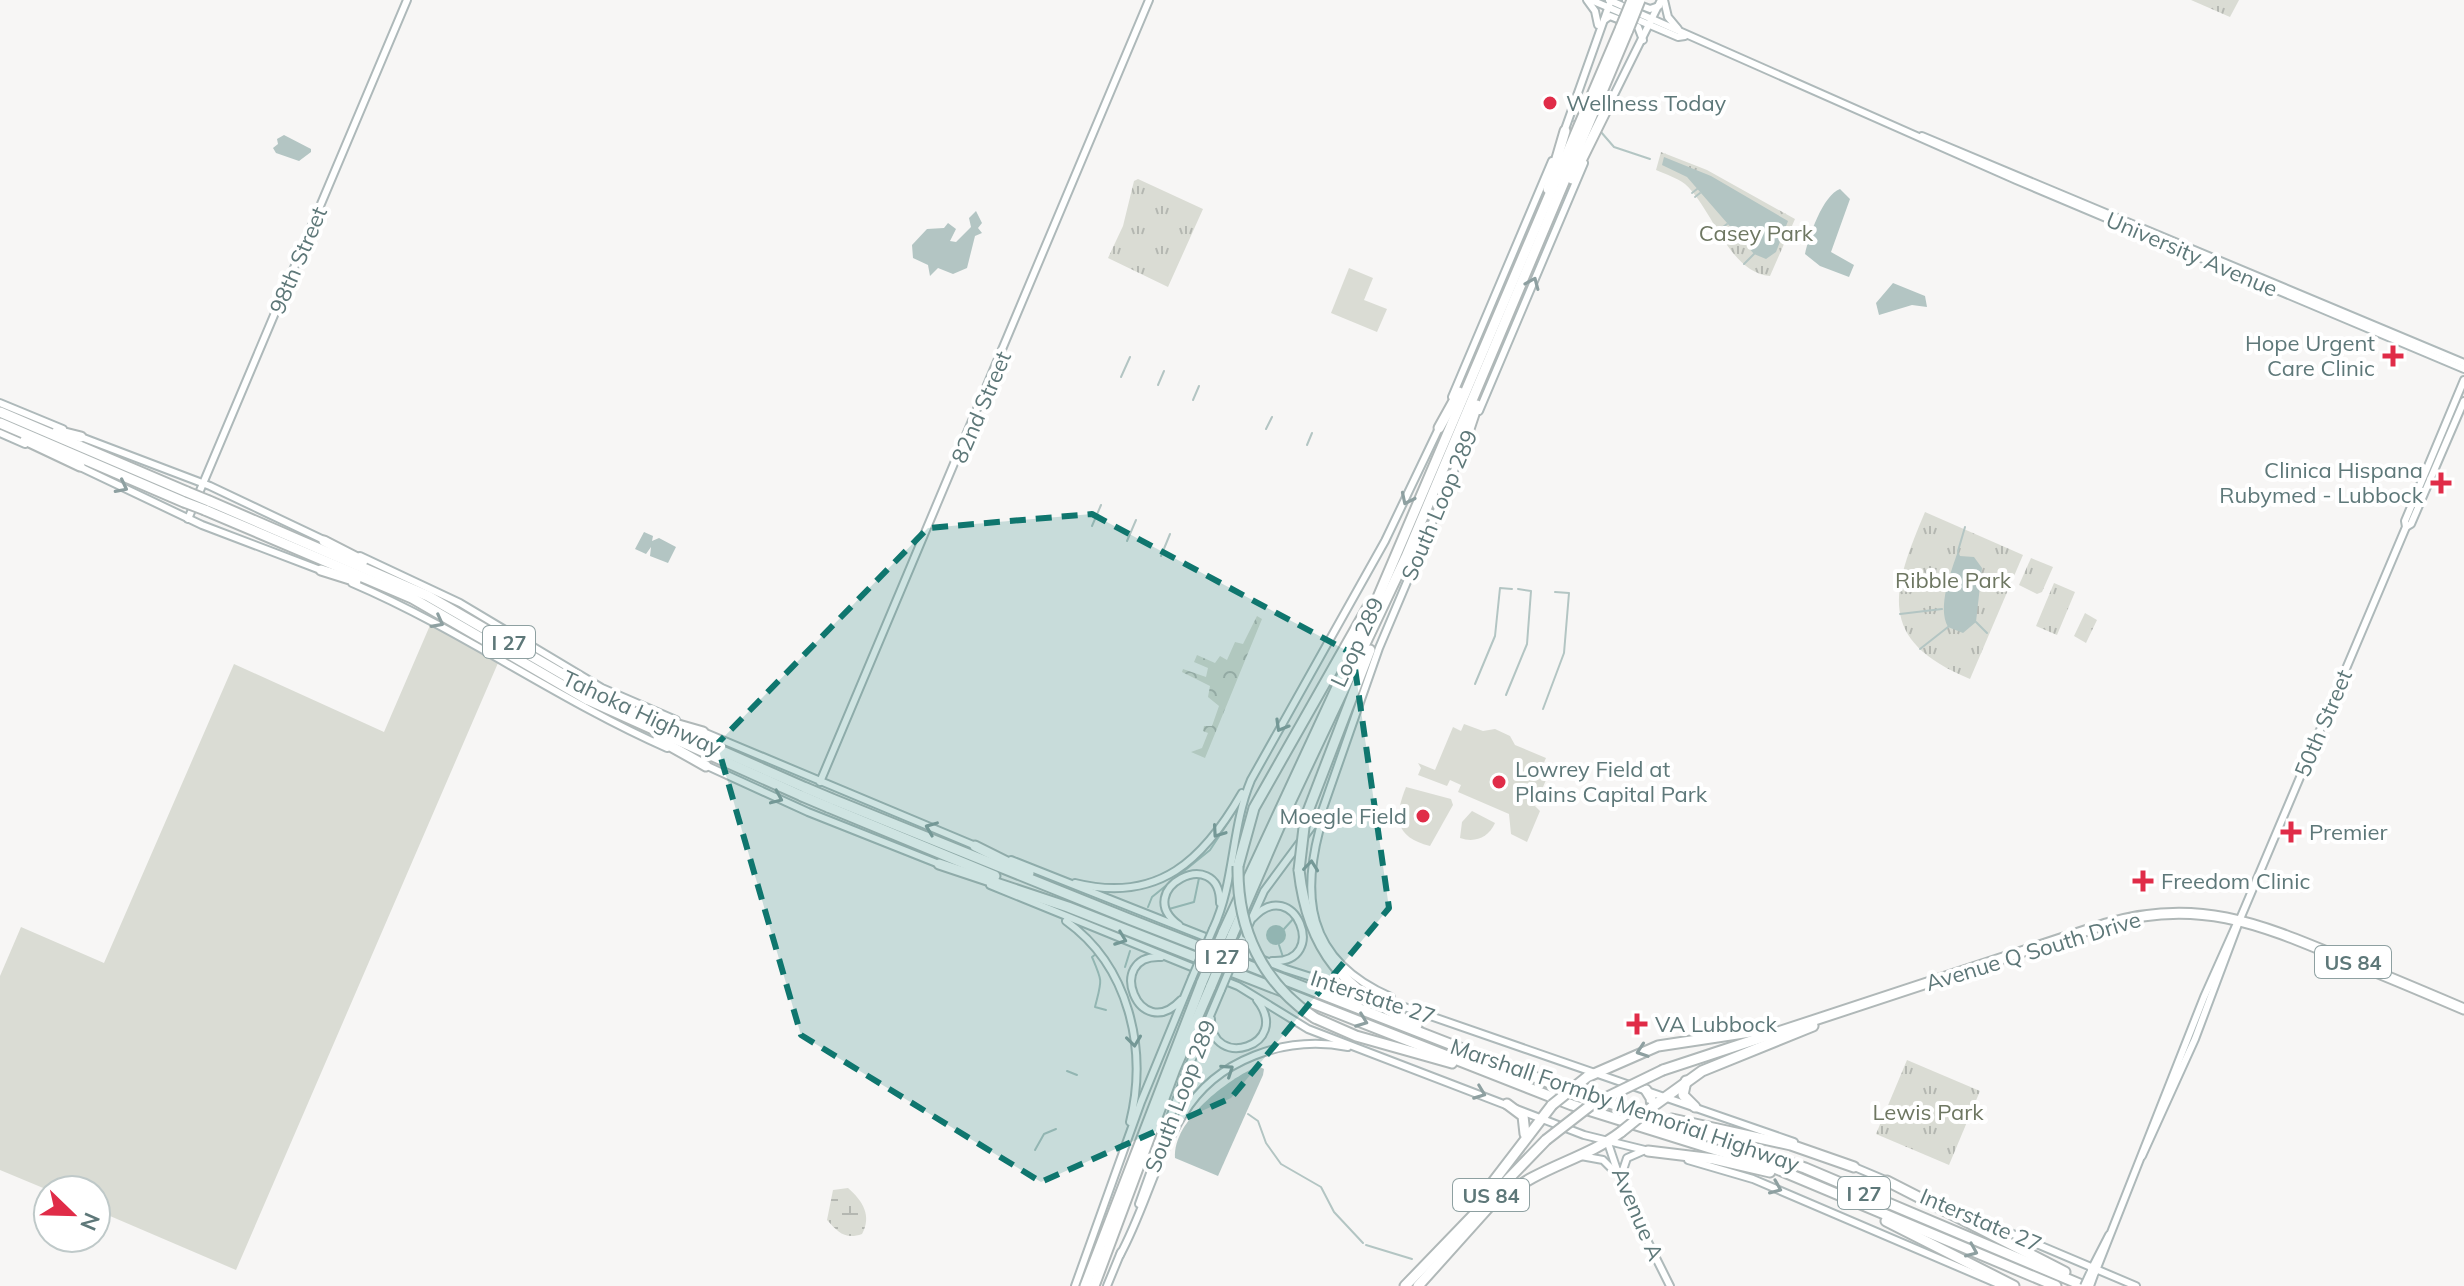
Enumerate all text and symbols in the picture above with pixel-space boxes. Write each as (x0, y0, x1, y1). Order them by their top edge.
place label: Wellness Today (1566, 89, 1726, 117)
marker: Wellness Today (1541, 94, 1559, 112)
street label: 98th Street (263, 202, 333, 318)
street label: University Avenue (2102, 205, 2282, 303)
park label: Casey Park (1699, 219, 1814, 247)
one-way arrow (1524, 277, 1540, 291)
place label: Hope Urgent Care Clinic (2245, 329, 2375, 382)
marker: Hope Urgent Care Clinic (2382, 345, 2404, 367)
street label: 82nd Street (945, 346, 1017, 467)
street label: South Loop 289 (1395, 426, 1483, 584)
place label: Clinica Hispana Rubymed - Lubbock (2219, 456, 2424, 509)
marker: Clinica Hispana Rubymed - Lubbock (2430, 472, 2452, 494)
one-way arrow (114, 478, 129, 493)
one-way arrow (1401, 491, 1417, 505)
park label: Ribble Park (1895, 566, 2012, 594)
street label: Loop 289 (1324, 593, 1390, 691)
one-way arrow (430, 613, 445, 628)
road number: I 27 (483, 626, 535, 658)
street label: Tahoka Highway (558, 664, 726, 762)
street label: 50th Street (2288, 665, 2358, 781)
one-way arrow (1275, 718, 1290, 732)
place label: Lowrey Field at Plains Capital Park (1515, 755, 1708, 808)
marker: Lowrey Field at Plains Capital Park (1490, 773, 1508, 791)
one-way arrow (768, 788, 783, 804)
place label: Moegle Field (1279, 802, 1407, 830)
marker: Moegle Field (1414, 807, 1432, 825)
place label: Premier (2309, 818, 2387, 846)
one-way arrow (925, 821, 940, 837)
marker: Premier (2280, 821, 2302, 843)
one-way arrow (1213, 824, 1228, 838)
one-way arrow (1302, 859, 1319, 872)
place label: Freedom Clinic (2161, 867, 2310, 895)
marker: Freedom Clinic (2132, 870, 2154, 892)
street label: Avenue Q South Drive (1922, 905, 2144, 997)
one-way arrow (1113, 929, 1127, 946)
road number: I 27 (1196, 940, 1248, 972)
road number: US 84 (2315, 946, 2391, 978)
street label: Interstate 27 (1307, 964, 1439, 1030)
place label: VA Lubbock (1655, 1010, 1777, 1038)
one-way arrow (1354, 1011, 1368, 1028)
marker: VA Lubbock (1626, 1013, 1648, 1035)
street label: South Loop 289 (1138, 1016, 1222, 1176)
street label: Marshall Formby Memorial Highway (1447, 1032, 1804, 1178)
one-way arrow (1126, 1035, 1143, 1048)
one-way arrow (1636, 1042, 1650, 1058)
one-way arrow (1219, 1065, 1233, 1080)
one-way arrow (1472, 1083, 1486, 1100)
park label: Lewis Park (1872, 1098, 1984, 1126)
street label: Avenue A (1606, 1163, 1670, 1265)
north arrow (32, 1174, 112, 1254)
road number: I 27 (1838, 1177, 1890, 1209)
road number: US 84 (1453, 1179, 1529, 1211)
one-way arrow (1768, 1179, 1782, 1195)
street label: Interstate 27 (1916, 1182, 2046, 1258)
text: N (74, 1209, 107, 1235)
one-way arrow (1964, 1241, 1978, 1257)

